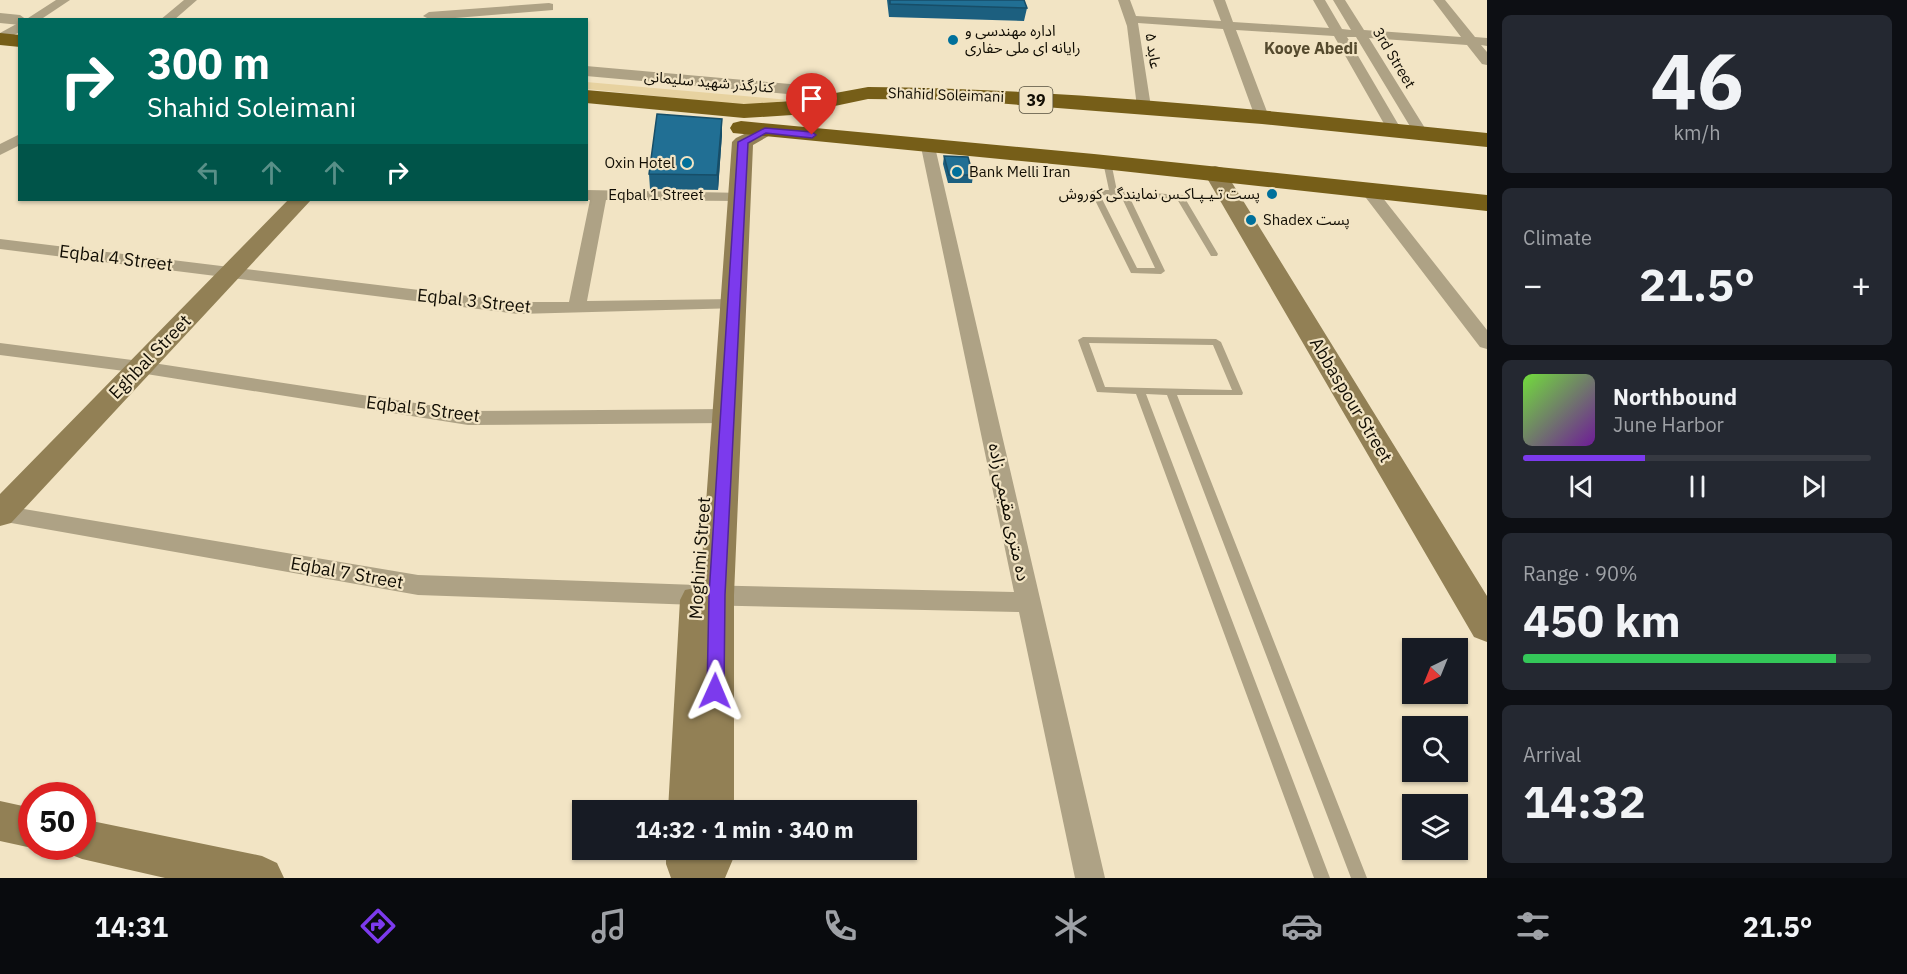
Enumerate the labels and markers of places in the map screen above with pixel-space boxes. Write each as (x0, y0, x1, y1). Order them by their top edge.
place label: اداره مهندسی و رایانه ای ملی حفاری (965, 21, 1080, 57)
marker: اداره مهندسی و رایانه ای ملی حفاری (946, 33, 960, 47)
pin (786, 73, 837, 135)
place label: Oxin Hotel (604, 153, 675, 172)
marker: Oxin Hotel (680, 156, 694, 170)
place label: Bank Melli Iran (969, 162, 1071, 181)
marker: Bank Melli Iran (950, 165, 964, 179)
place label: پست تـیـپـاکـس نمایندگی کوروش (1059, 184, 1260, 204)
marker: پست تـیـپـاکـس نمایندگی کوروش (1265, 187, 1279, 201)
place label: Shadex پست (1263, 210, 1350, 230)
marker: Shadex پست (1244, 213, 1258, 227)

